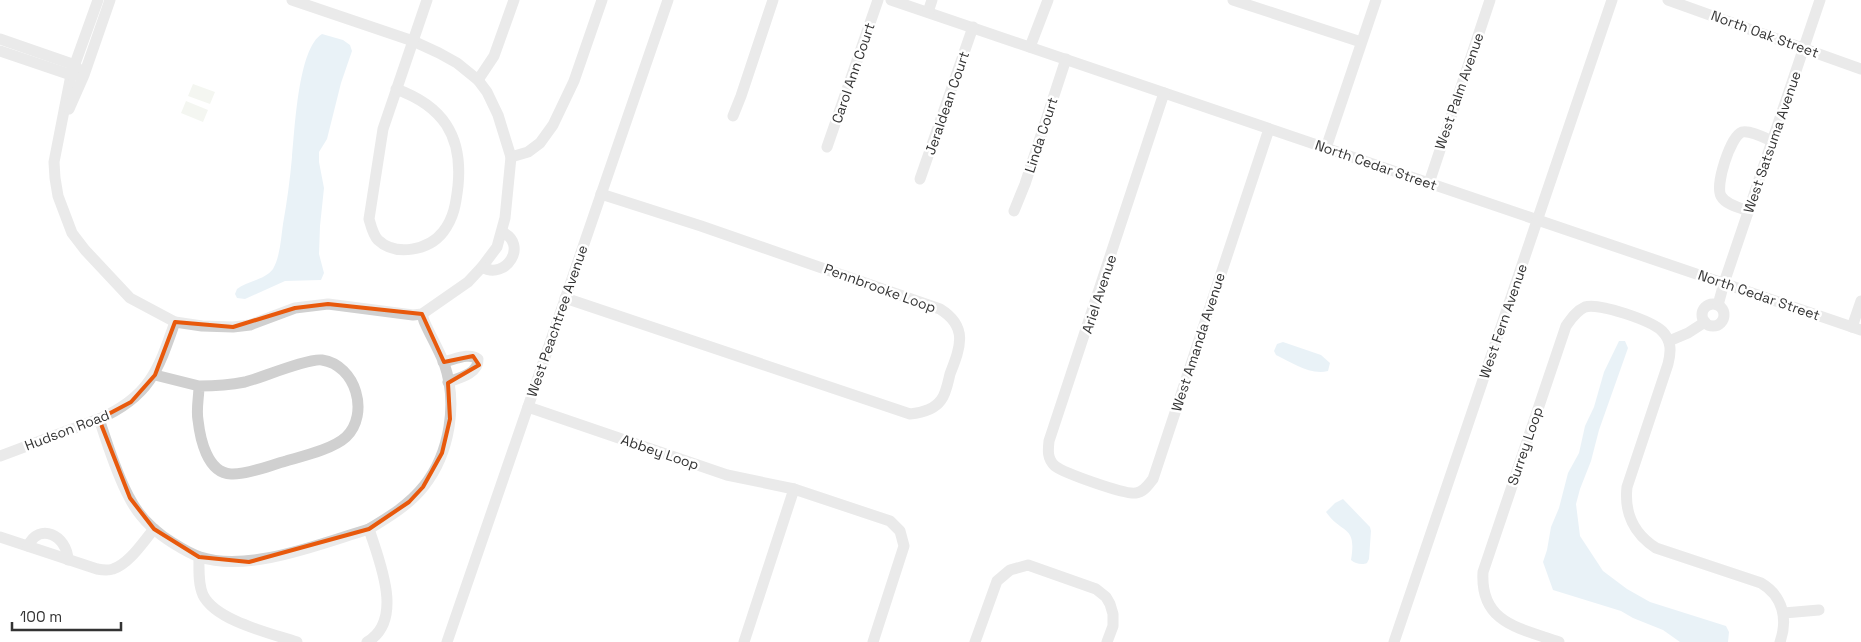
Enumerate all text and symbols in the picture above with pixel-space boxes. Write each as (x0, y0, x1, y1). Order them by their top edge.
street label: North Oak Street (1709, 6, 1821, 62)
street label: Carol Ann Court (827, 20, 879, 126)
street label: West Palm Avenue (1431, 30, 1487, 152)
street label: Jeraldean Court (921, 49, 973, 157)
street label: West Satsuma Avenue (1739, 69, 1805, 215)
street label: Linda Court (1020, 95, 1062, 175)
street label: North Cedar Street (1313, 136, 1439, 194)
street label: West Peachtree Avenue (523, 243, 591, 399)
street label: Ariel Avenue (1078, 252, 1120, 336)
street label: Pennbrooke Loop (822, 259, 938, 317)
street label: West Fern Avenue (1475, 261, 1531, 381)
street label: North Cedar Street (1696, 266, 1822, 324)
street label: West Amanda Avenue (1167, 270, 1229, 414)
street label: Surrey Loop (1503, 404, 1547, 488)
street label: Hudson Road (22, 406, 112, 454)
street label: Abbey Loop (619, 430, 701, 474)
scale bar (12, 600, 121, 632)
text: 100 m (20, 607, 62, 626)

